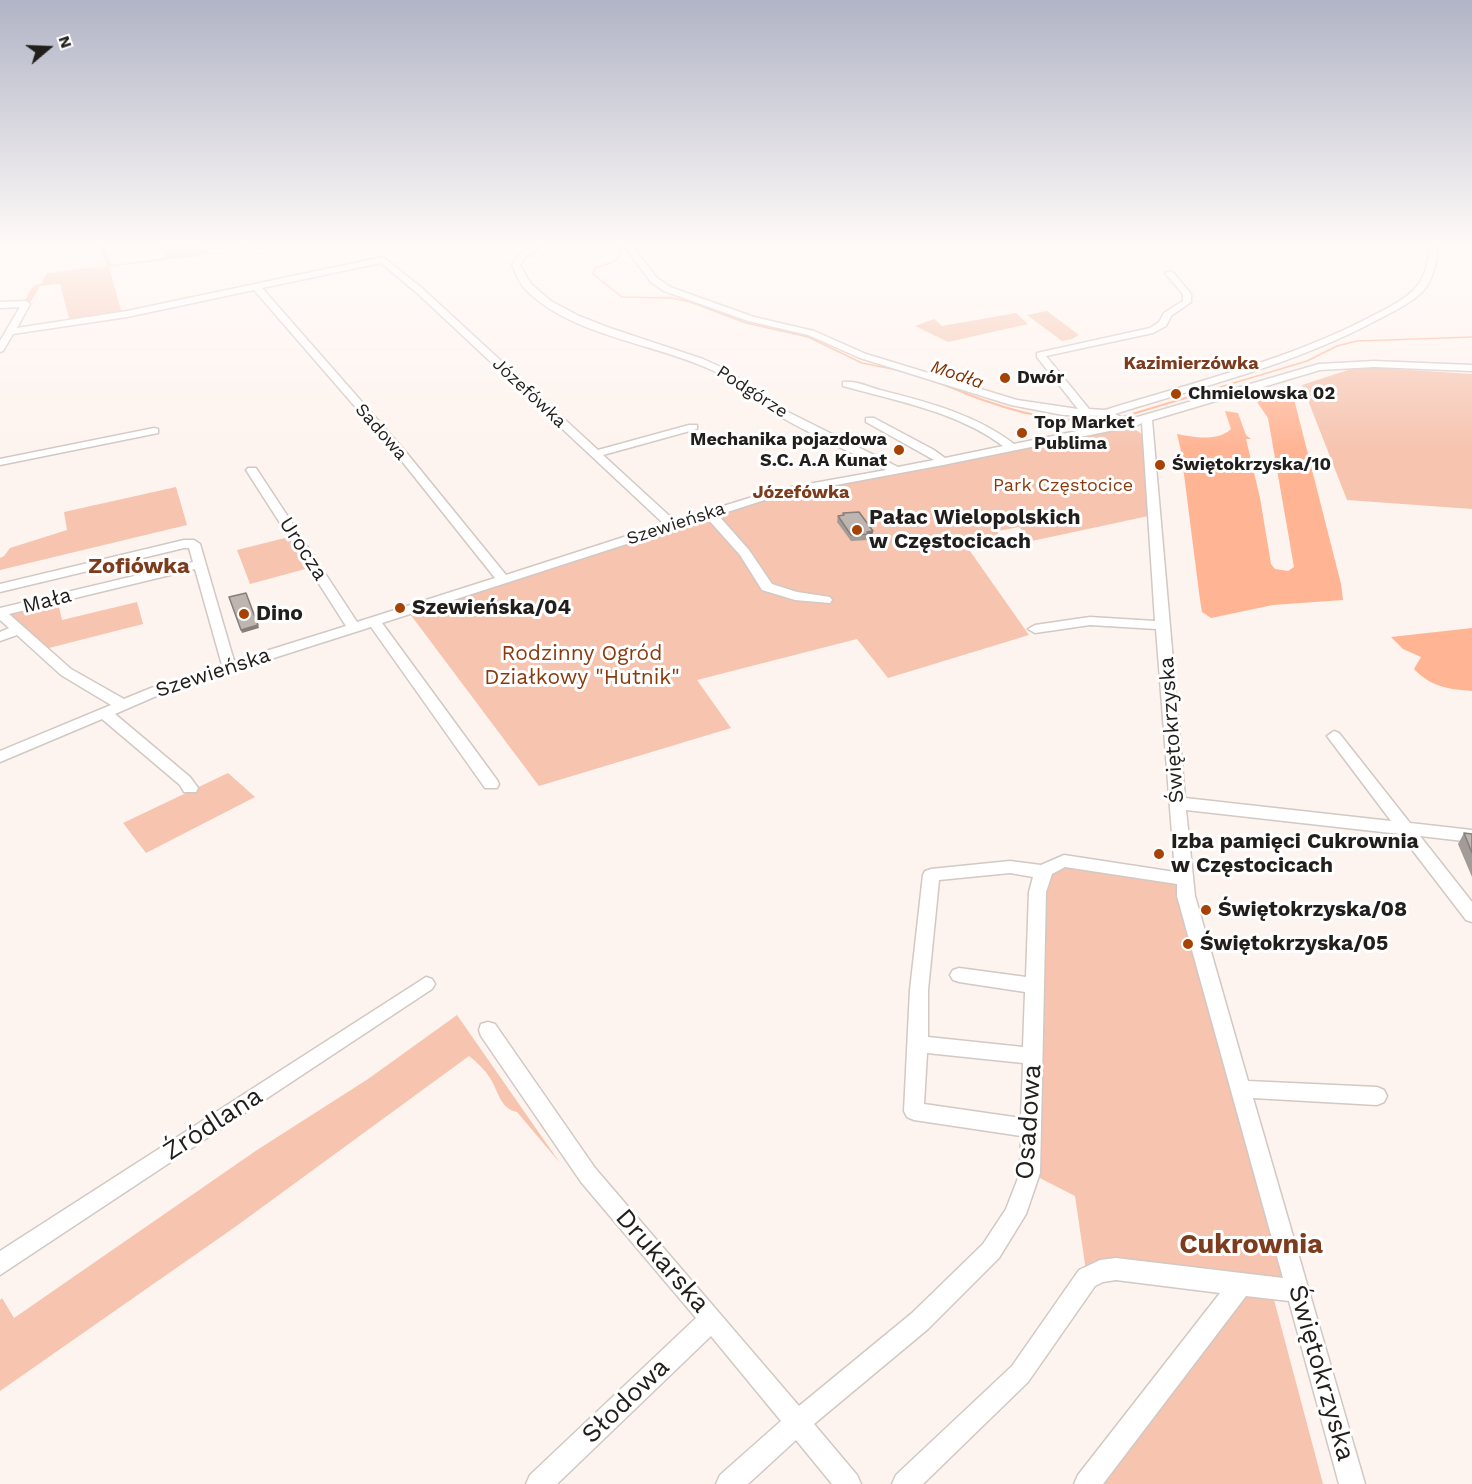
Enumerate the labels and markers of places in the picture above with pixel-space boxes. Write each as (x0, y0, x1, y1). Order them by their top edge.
place label: Dwór (1017, 367, 1064, 389)
marker: Dwór (998, 371, 1012, 385)
place label: Chmielowska 02 (1188, 383, 1335, 405)
marker: Chmielowska 02 (1169, 387, 1183, 401)
place label: Top Market Publima (1034, 412, 1135, 454)
marker: Top Market Publima (1015, 426, 1029, 440)
place label: Mechanika pojazdowa S.C. A.A Kunat (690, 429, 887, 472)
marker: Mechanika pojazdowa S.C. A.A Kunat (892, 443, 906, 457)
place label: Świętokrzyska/10 (1172, 454, 1331, 476)
marker: Świętokrzyska/10 (1153, 458, 1167, 472)
place label: Pałac Wielopolskich w Częstocicach (869, 505, 1080, 555)
marker: Pałac Wielopolskich w Częstocicach (850, 523, 864, 537)
place label: Szewieńska/04 (412, 595, 571, 621)
place label: Dino (256, 601, 303, 627)
marker: Szewieńska/04 (393, 601, 407, 615)
marker: Dino (237, 607, 251, 621)
place label: Izba pamięci Cukrownia w Częstocicach (1171, 829, 1419, 879)
marker: Izba pamięci Cukrownia w Częstocicach (1152, 847, 1166, 861)
place label: Świętokrzyska/08 (1218, 897, 1407, 923)
marker: Świętokrzyska/08 (1199, 903, 1213, 917)
place label: Świętokrzyska/05 (1200, 931, 1388, 957)
marker: Świętokrzyska/05 (1181, 937, 1195, 951)

